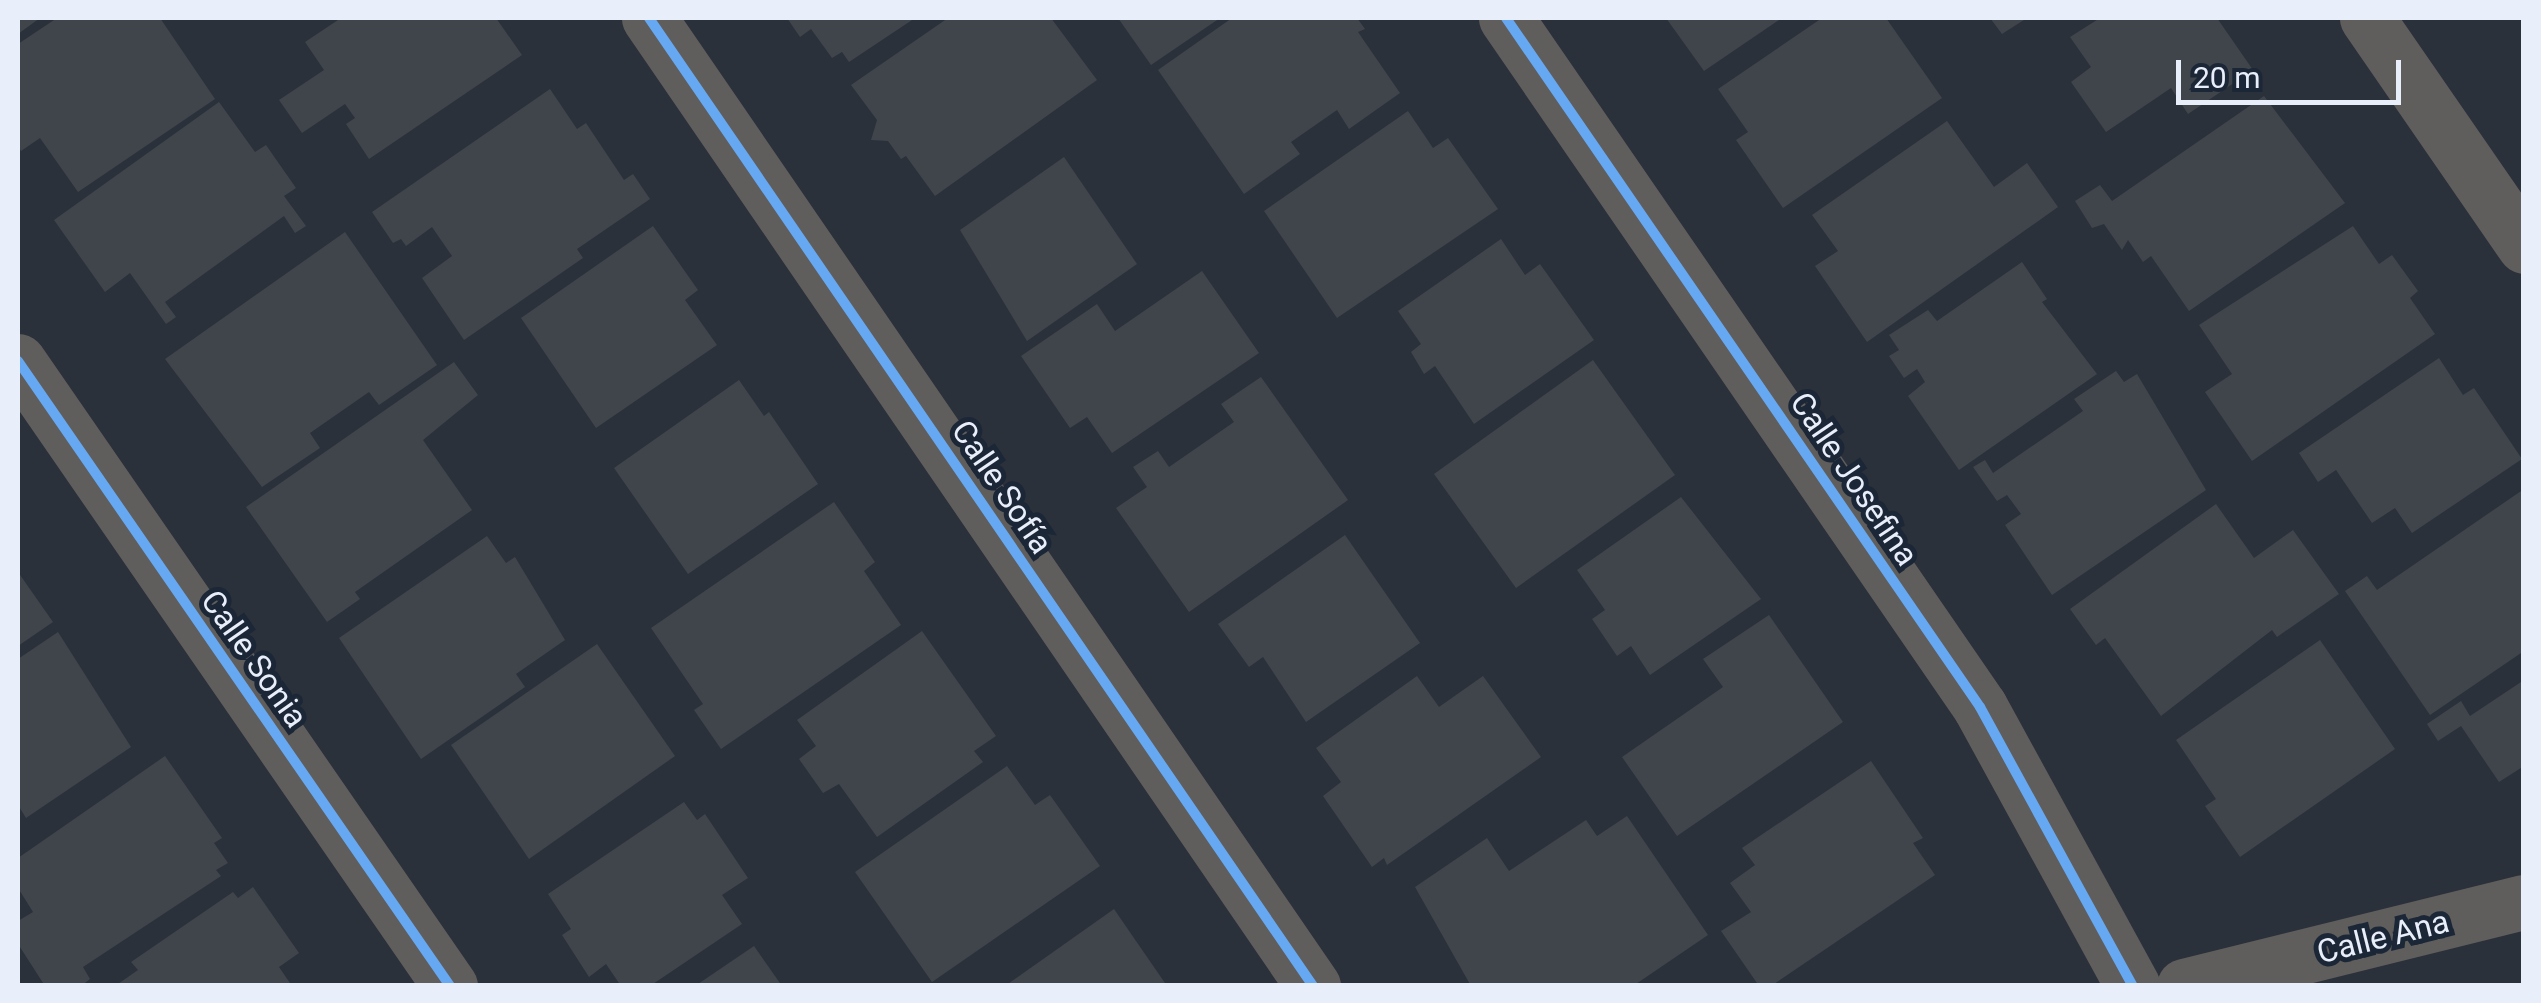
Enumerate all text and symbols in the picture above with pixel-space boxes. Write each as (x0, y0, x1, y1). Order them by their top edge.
scale bar (2181, 40, 2406, 102)
text: 20 m (2193, 60, 2260, 95)
street label: Calle Josefina (1782, 385, 1926, 573)
street label: Calle Sofía (943, 413, 1061, 561)
street label: Calle Sonia (193, 583, 315, 735)
street label: Calle Ana (2313, 902, 2453, 972)

